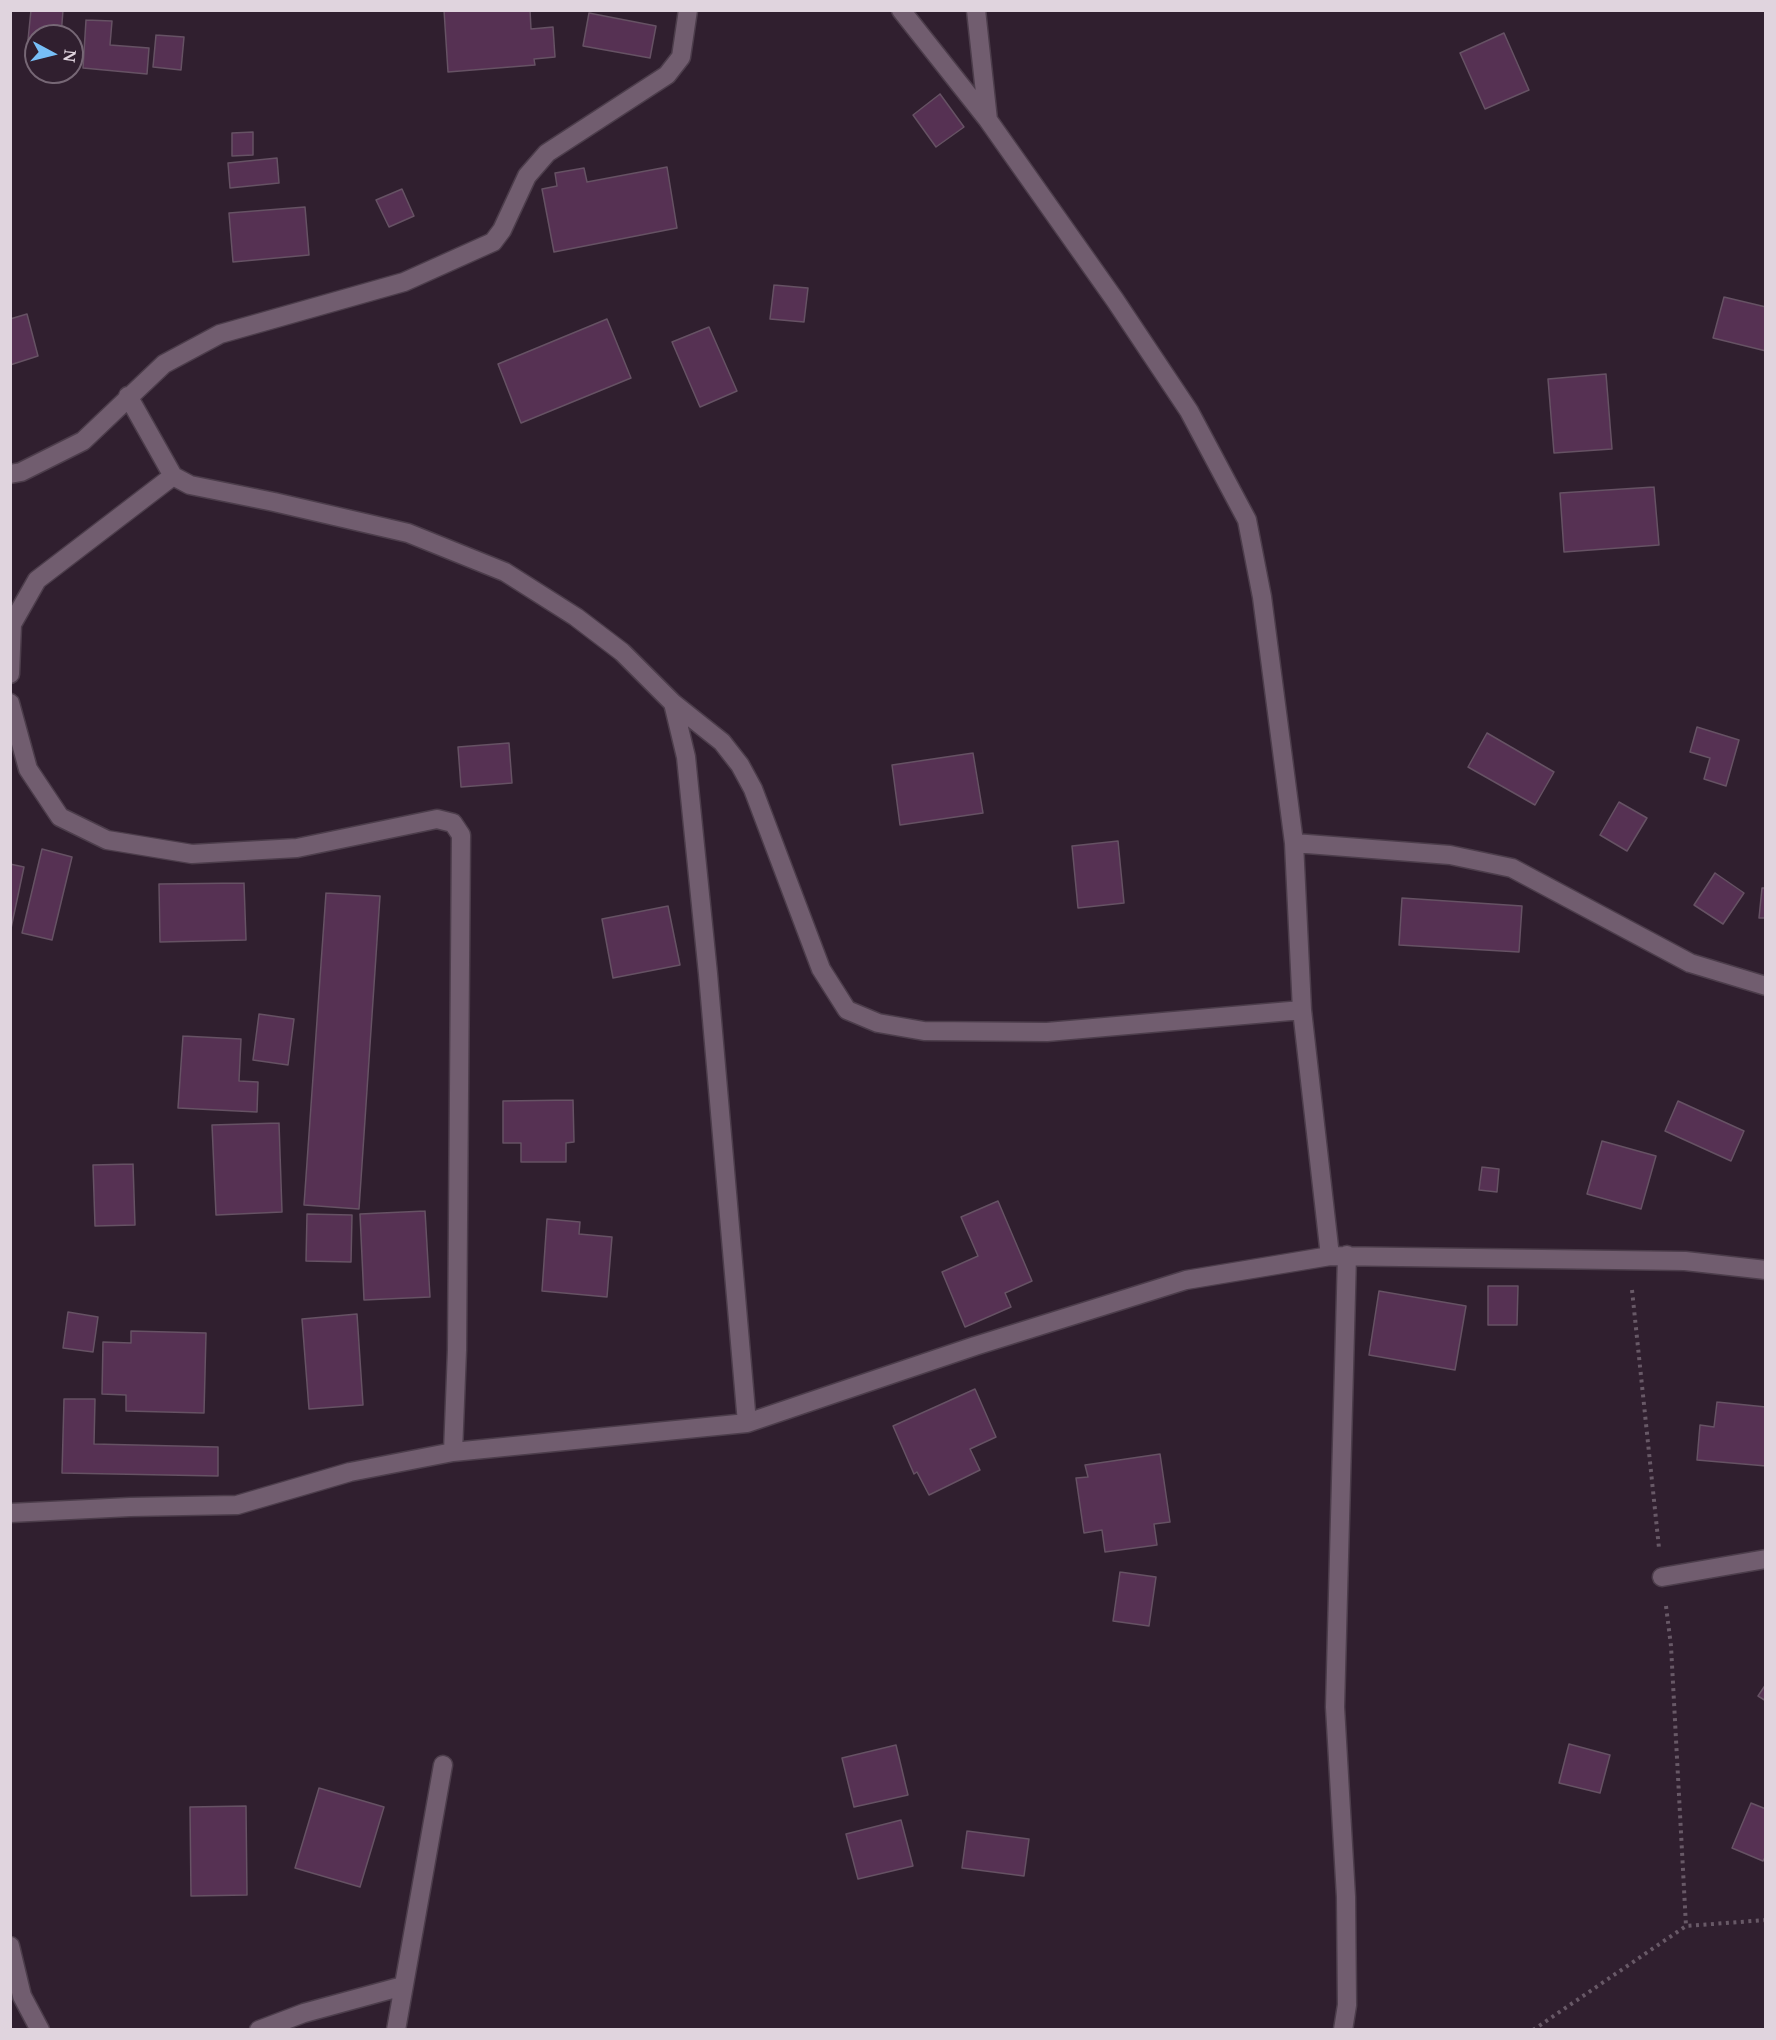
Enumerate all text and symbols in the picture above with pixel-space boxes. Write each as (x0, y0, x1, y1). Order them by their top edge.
north arrow (24, 24, 84, 84)
text: N (58, 48, 82, 64)

